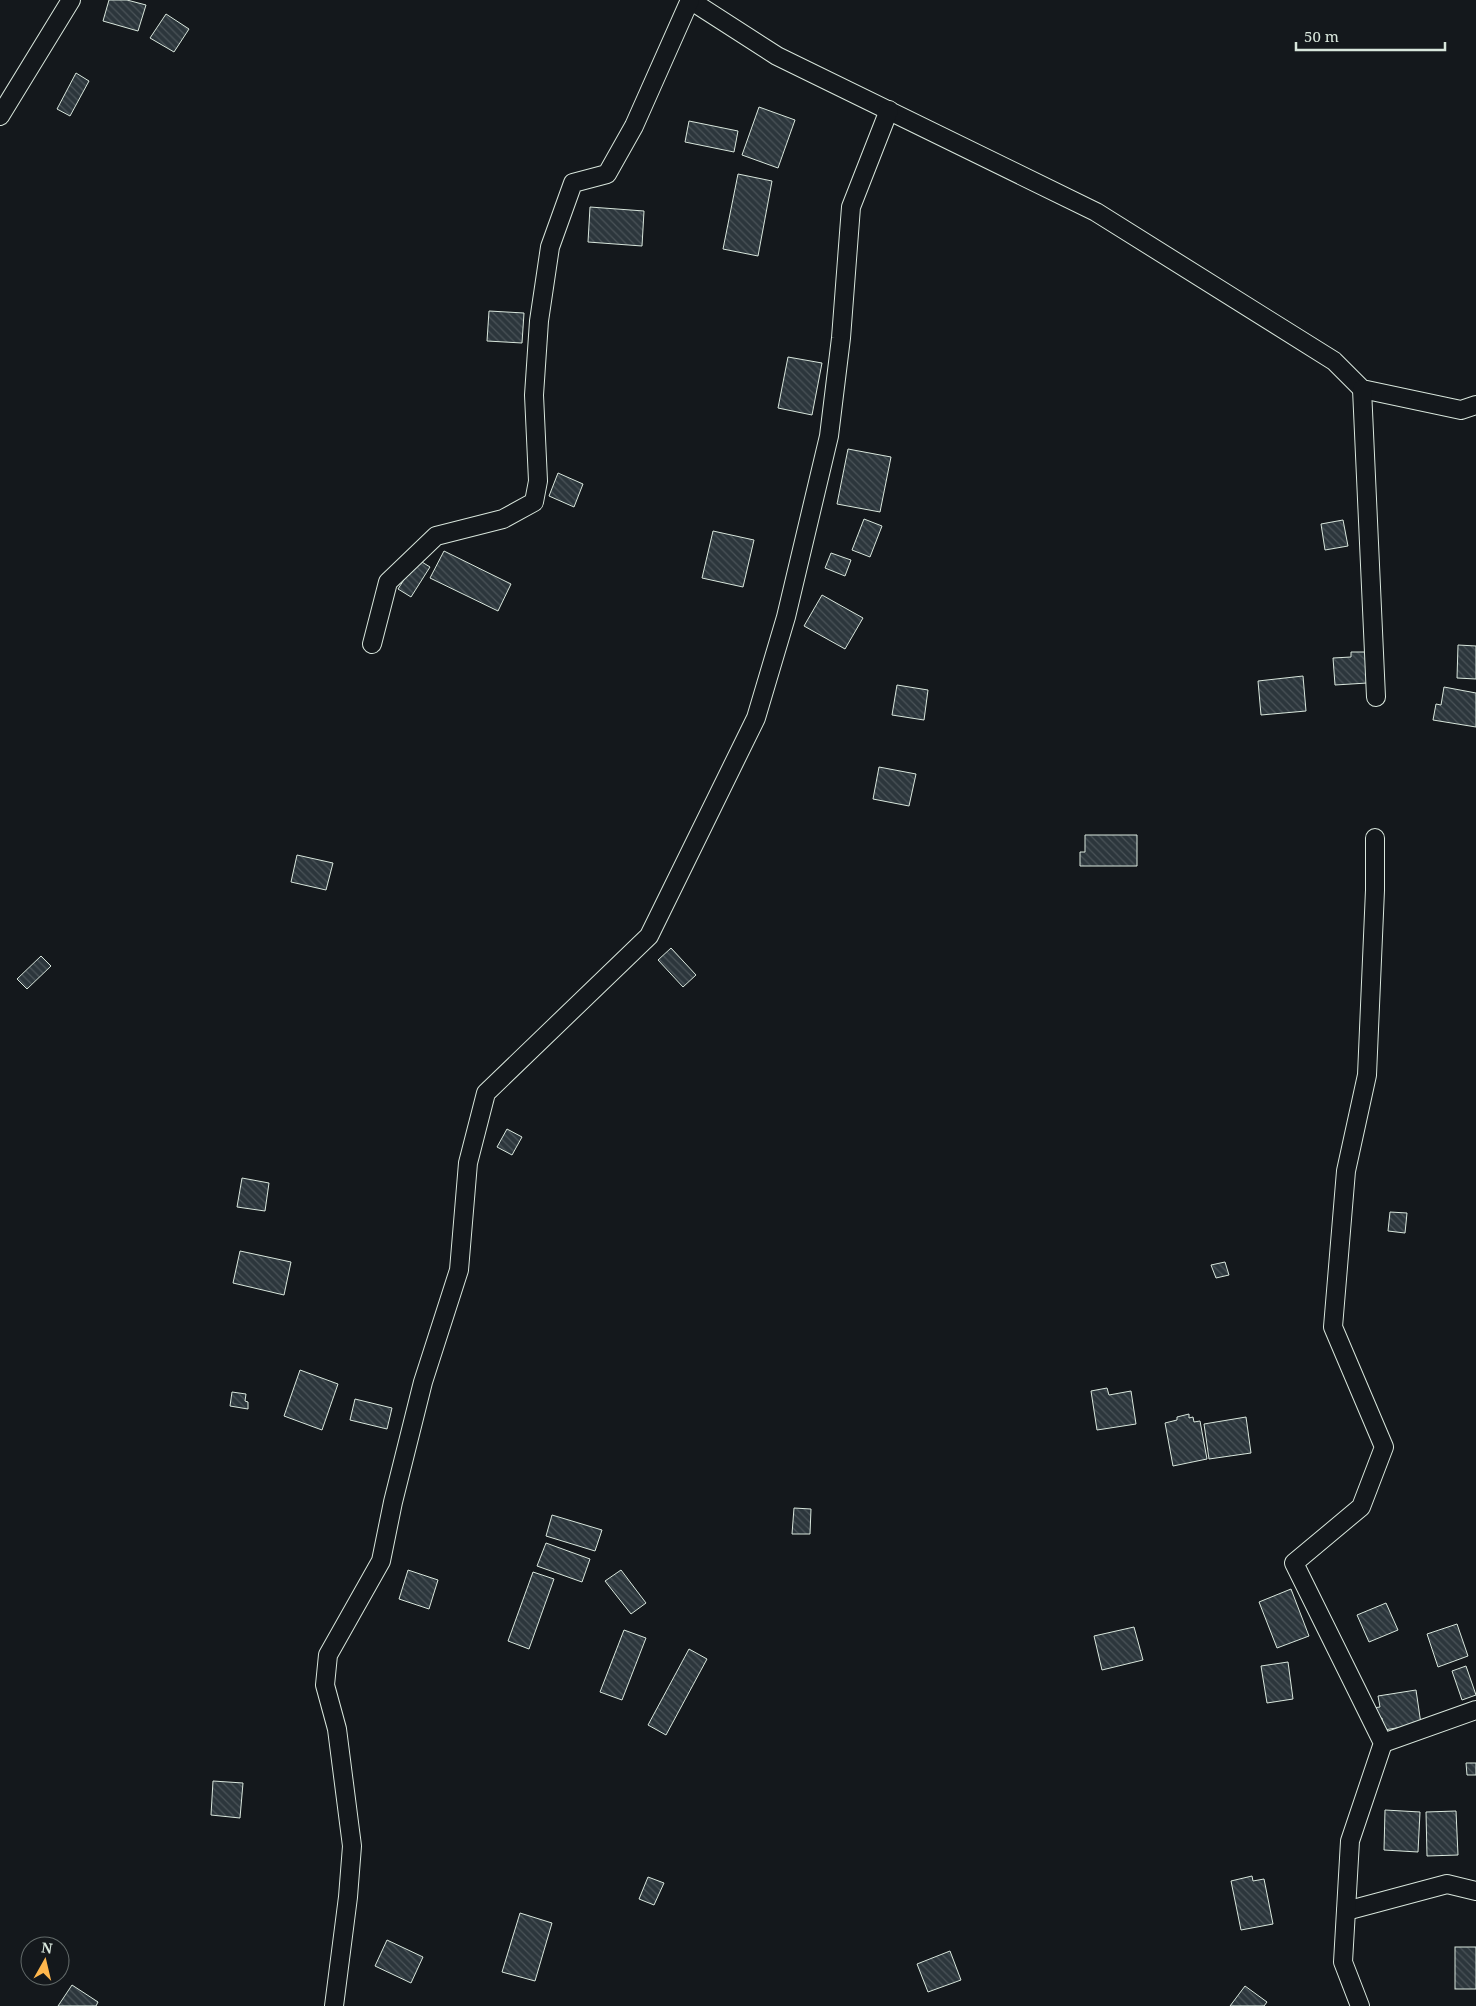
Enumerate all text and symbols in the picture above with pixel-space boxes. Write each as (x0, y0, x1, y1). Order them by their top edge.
scale bar (1296, 20, 1445, 52)
text: 50 m (1304, 26, 1339, 46)
north arrow (20, 1936, 70, 1986)
text: N (40, 1937, 54, 1958)

